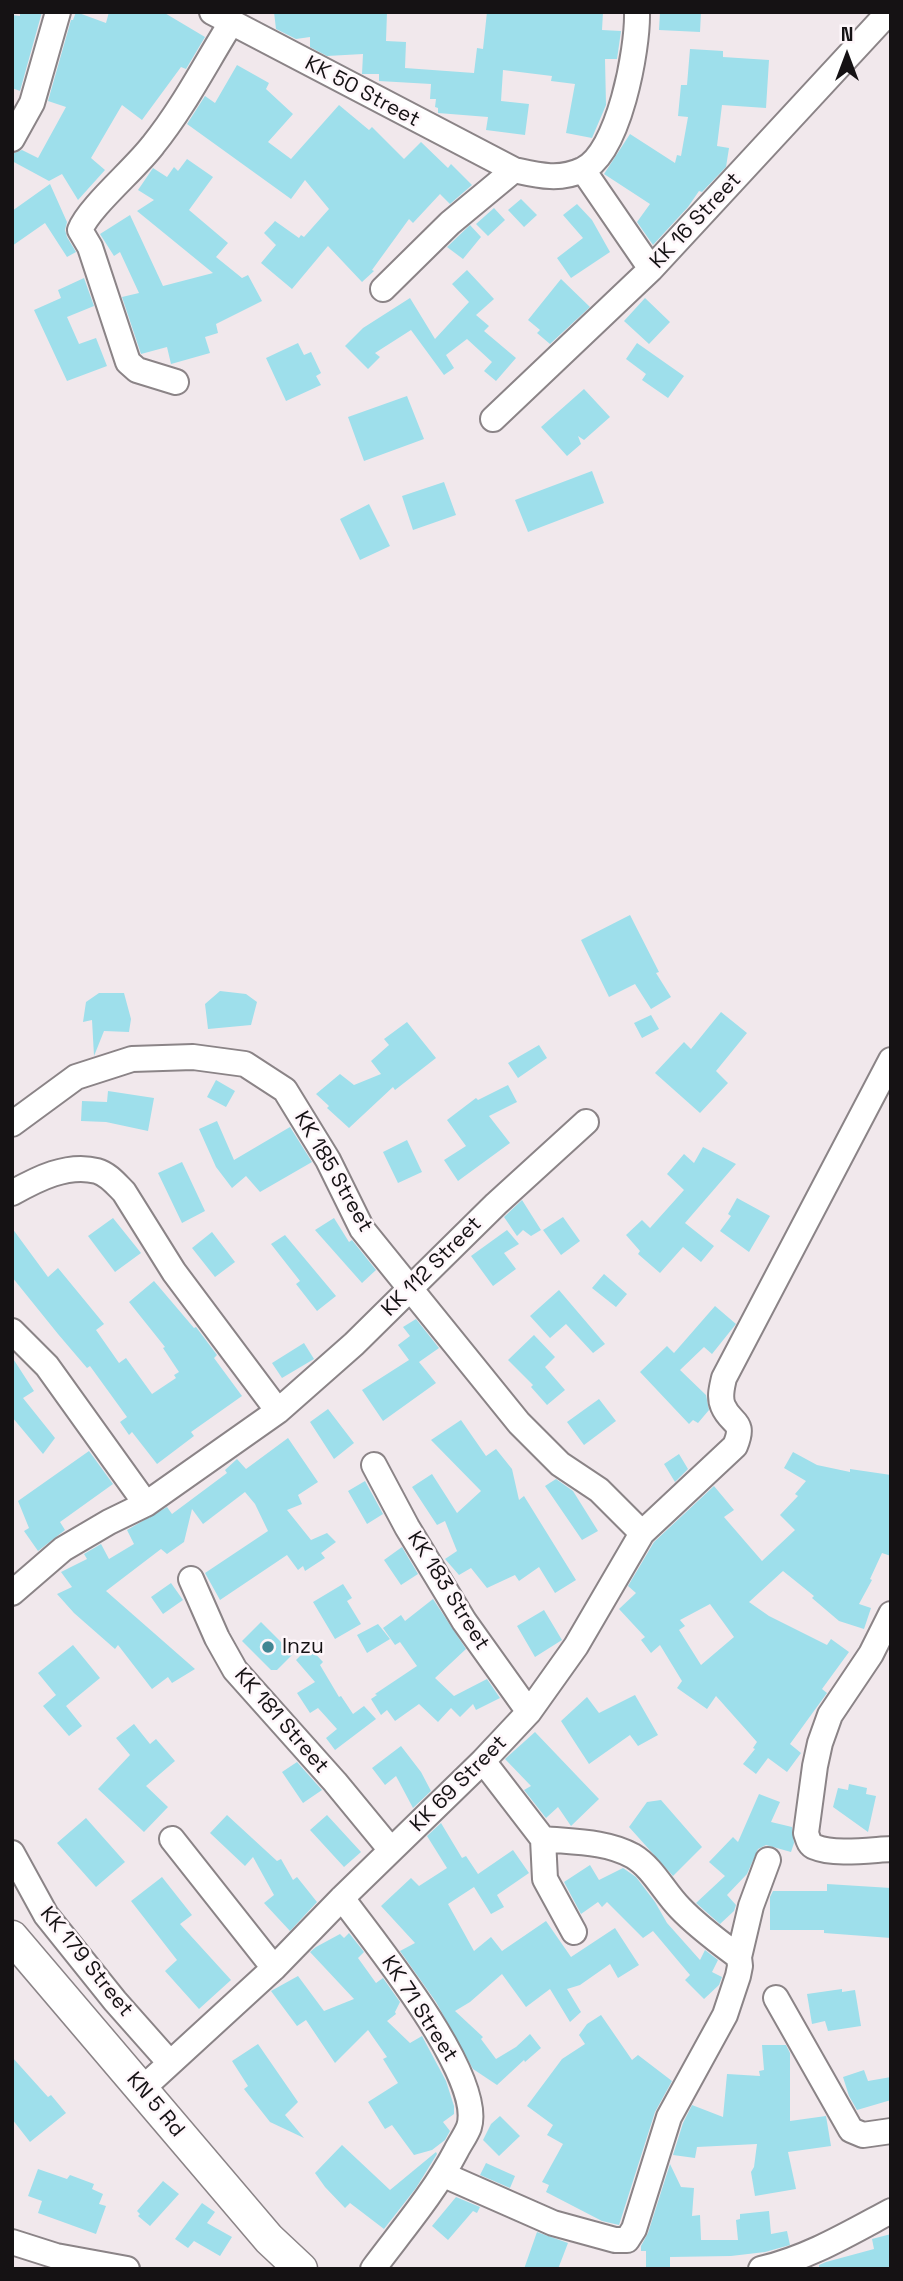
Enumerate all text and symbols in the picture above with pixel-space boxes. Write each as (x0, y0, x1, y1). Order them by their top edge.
north arrow (812, 21, 882, 91)
text: N (841, 22, 853, 47)
street label: KK 50 Street (300, 51, 424, 133)
street label: KK 16 Street (645, 168, 747, 274)
street label: KK 185 Street (288, 1107, 378, 1237)
street label: KK 112 Street (377, 1212, 487, 1322)
street label: KK 183 Street (402, 1527, 494, 1655)
place label: Inzu (282, 1634, 324, 1660)
marker: Inzu (260, 1639, 276, 1655)
street label: KK 181 Street (228, 1663, 334, 1779)
street label: KK 69 Street (405, 1730, 513, 1838)
street label: KK 179 Street (34, 1902, 138, 2022)
street label: KK 71 Street (375, 1951, 463, 2067)
street label: KN 5 Rd (121, 2067, 189, 2143)

